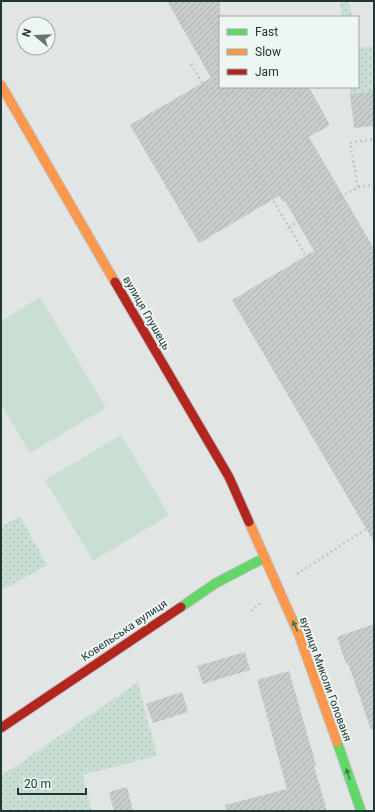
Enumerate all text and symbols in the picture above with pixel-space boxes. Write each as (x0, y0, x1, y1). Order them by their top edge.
north arrow (16, 16, 56, 56)
legend (219, 16, 359, 88)
text: Fast (255, 25, 278, 39)
text: N (20, 27, 35, 39)
text: Slow (255, 45, 281, 59)
text: Jam (255, 65, 279, 79)
street label: вулиця Глушець (120, 274, 173, 352)
street label: Ковельська вулиця (79, 597, 170, 664)
street label: вулиця Миколи Голованя (297, 615, 354, 743)
one-way arrow (291, 619, 297, 631)
one-way arrow (345, 768, 351, 780)
scale bar (18, 770, 86, 796)
text: 20 m (24, 777, 51, 791)

